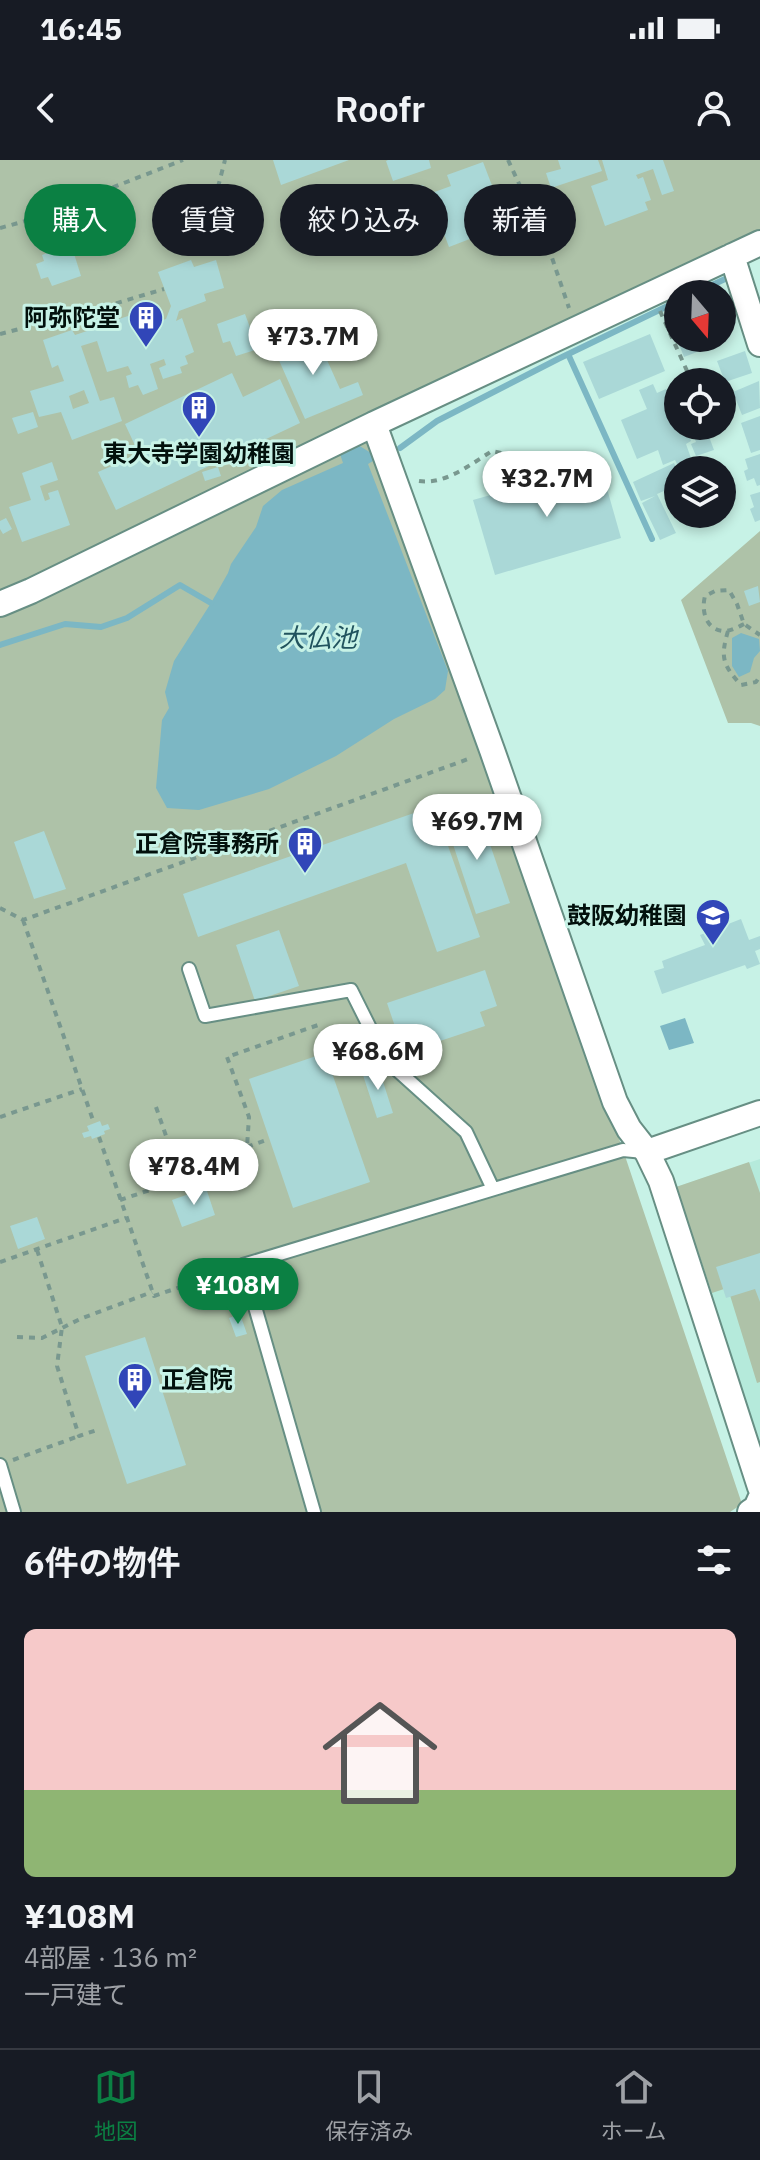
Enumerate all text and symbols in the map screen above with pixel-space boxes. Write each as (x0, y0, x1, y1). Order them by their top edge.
text: 16:45 (40, 9, 122, 48)
text: Roofr (335, 85, 425, 132)
icon: back (24, 86, 68, 130)
icon: person (692, 86, 736, 130)
chip: 購入 (24, 184, 136, 256)
chip: 賃貸 (152, 184, 264, 256)
chip: 絞り込み (280, 184, 448, 256)
chip: 新着 (464, 184, 576, 256)
north arrow (664, 280, 736, 352)
map controls (664, 280, 736, 528)
building icon: 阿弥陀堂 (127, 299, 165, 349)
place label: 阿弥陀堂 (24, 301, 120, 333)
pin: ¥73.7M (248, 309, 378, 377)
text: ¥73.7M (266, 318, 360, 352)
button: locate (664, 368, 736, 440)
building icon: 東大寺学園幼稚園 (180, 389, 218, 439)
place label: 東大寺学園幼稚園 (103, 437, 295, 469)
pin: ¥32.7M (482, 451, 612, 519)
button: layers (664, 456, 736, 528)
text: ¥32.7M (500, 460, 594, 494)
water label: 大仏池 (279, 620, 360, 654)
pin: ¥69.7M (412, 794, 542, 862)
text: ¥69.7M (430, 803, 524, 837)
building icon: 正倉院事務所 (286, 825, 324, 875)
place label: 正倉院事務所 (135, 827, 279, 859)
school or university icon: 鼓阪幼稚園 (694, 897, 732, 947)
place label: 鼓阪幼稚園 (567, 899, 687, 931)
pin: ¥68.6M (313, 1024, 443, 1092)
text: ¥68.6M (331, 1033, 425, 1067)
pin: ¥78.4M (129, 1139, 259, 1207)
text: ¥78.4M (147, 1148, 241, 1182)
pin: ¥108M (182, 1258, 294, 1326)
text: ¥108M (196, 1267, 281, 1301)
building icon: 正倉院 (116, 1361, 154, 1411)
place label: 正倉院 (161, 1363, 233, 1395)
icon: filters (692, 1538, 736, 1582)
text: 6件の物件 (24, 1540, 180, 1584)
icon: home (308, 1681, 452, 1825)
text: ¥108M (24, 1893, 135, 1937)
text: 4部屋 · 136 m² (24, 1940, 197, 1974)
text: 一戸建て (24, 1977, 128, 2011)
tab: 地図 (94, 2065, 138, 2145)
tab: 保存済み (325, 2065, 413, 2145)
tab: ホーム (601, 2065, 666, 2145)

